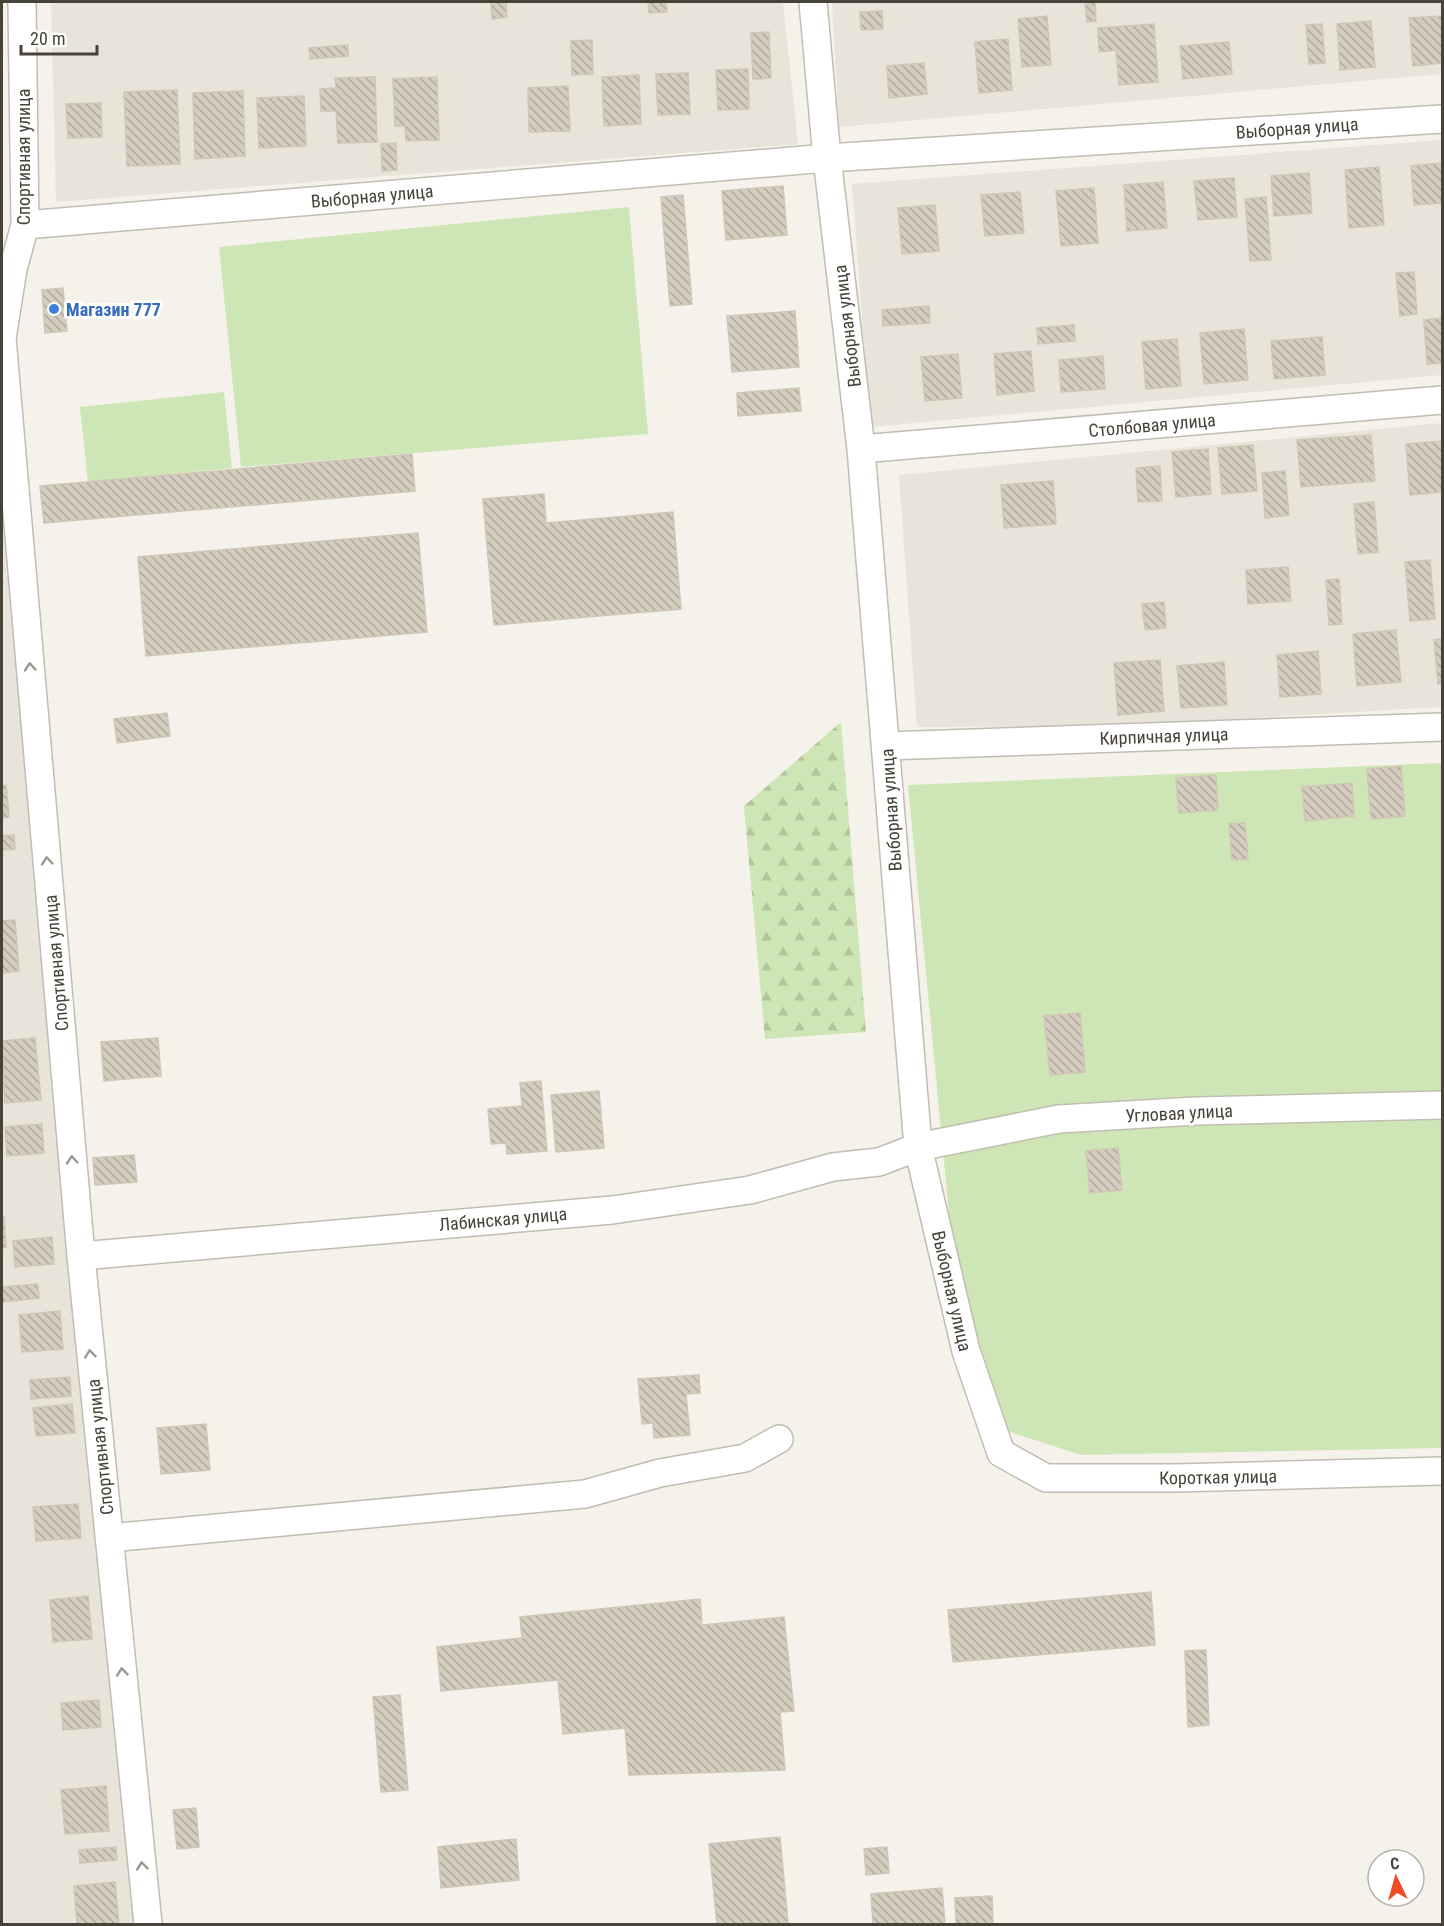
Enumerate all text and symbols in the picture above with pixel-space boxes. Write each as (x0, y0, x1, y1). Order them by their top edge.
scale bar (21, 18, 98, 56)
text: 20 m (30, 28, 65, 49)
street label: Спортивная улица (13, 89, 34, 225)
street label: Выборная улица (1235, 113, 1359, 143)
street label: Выборная улица (310, 180, 434, 212)
street label: Выборная улица (829, 264, 865, 388)
place label: Магазин 777 (66, 299, 161, 320)
marker: Магазин 777 (47, 302, 61, 316)
street label: Столбовая улица (1088, 409, 1216, 441)
one-way arrow (24, 662, 37, 671)
street label: Кирпичная улица (1099, 723, 1229, 749)
street label: Выборная улица (876, 748, 906, 872)
one-way arrow (41, 856, 54, 866)
street label: Спортивная улица (40, 894, 72, 1032)
street label: Угловая улица (1125, 1100, 1233, 1126)
one-way arrow (66, 1155, 79, 1164)
street label: Лабинская улица (438, 1203, 568, 1235)
street label: Выборная улица (928, 1229, 976, 1353)
one-way arrow (84, 1350, 97, 1359)
street label: Спортивная улица (82, 1378, 118, 1516)
street label: Короткая улица (1159, 1465, 1277, 1489)
one-way arrow (116, 1668, 129, 1677)
north arrow (1366, 1848, 1426, 1908)
text: С (1389, 1854, 1400, 1873)
one-way arrow (136, 1862, 149, 1871)

